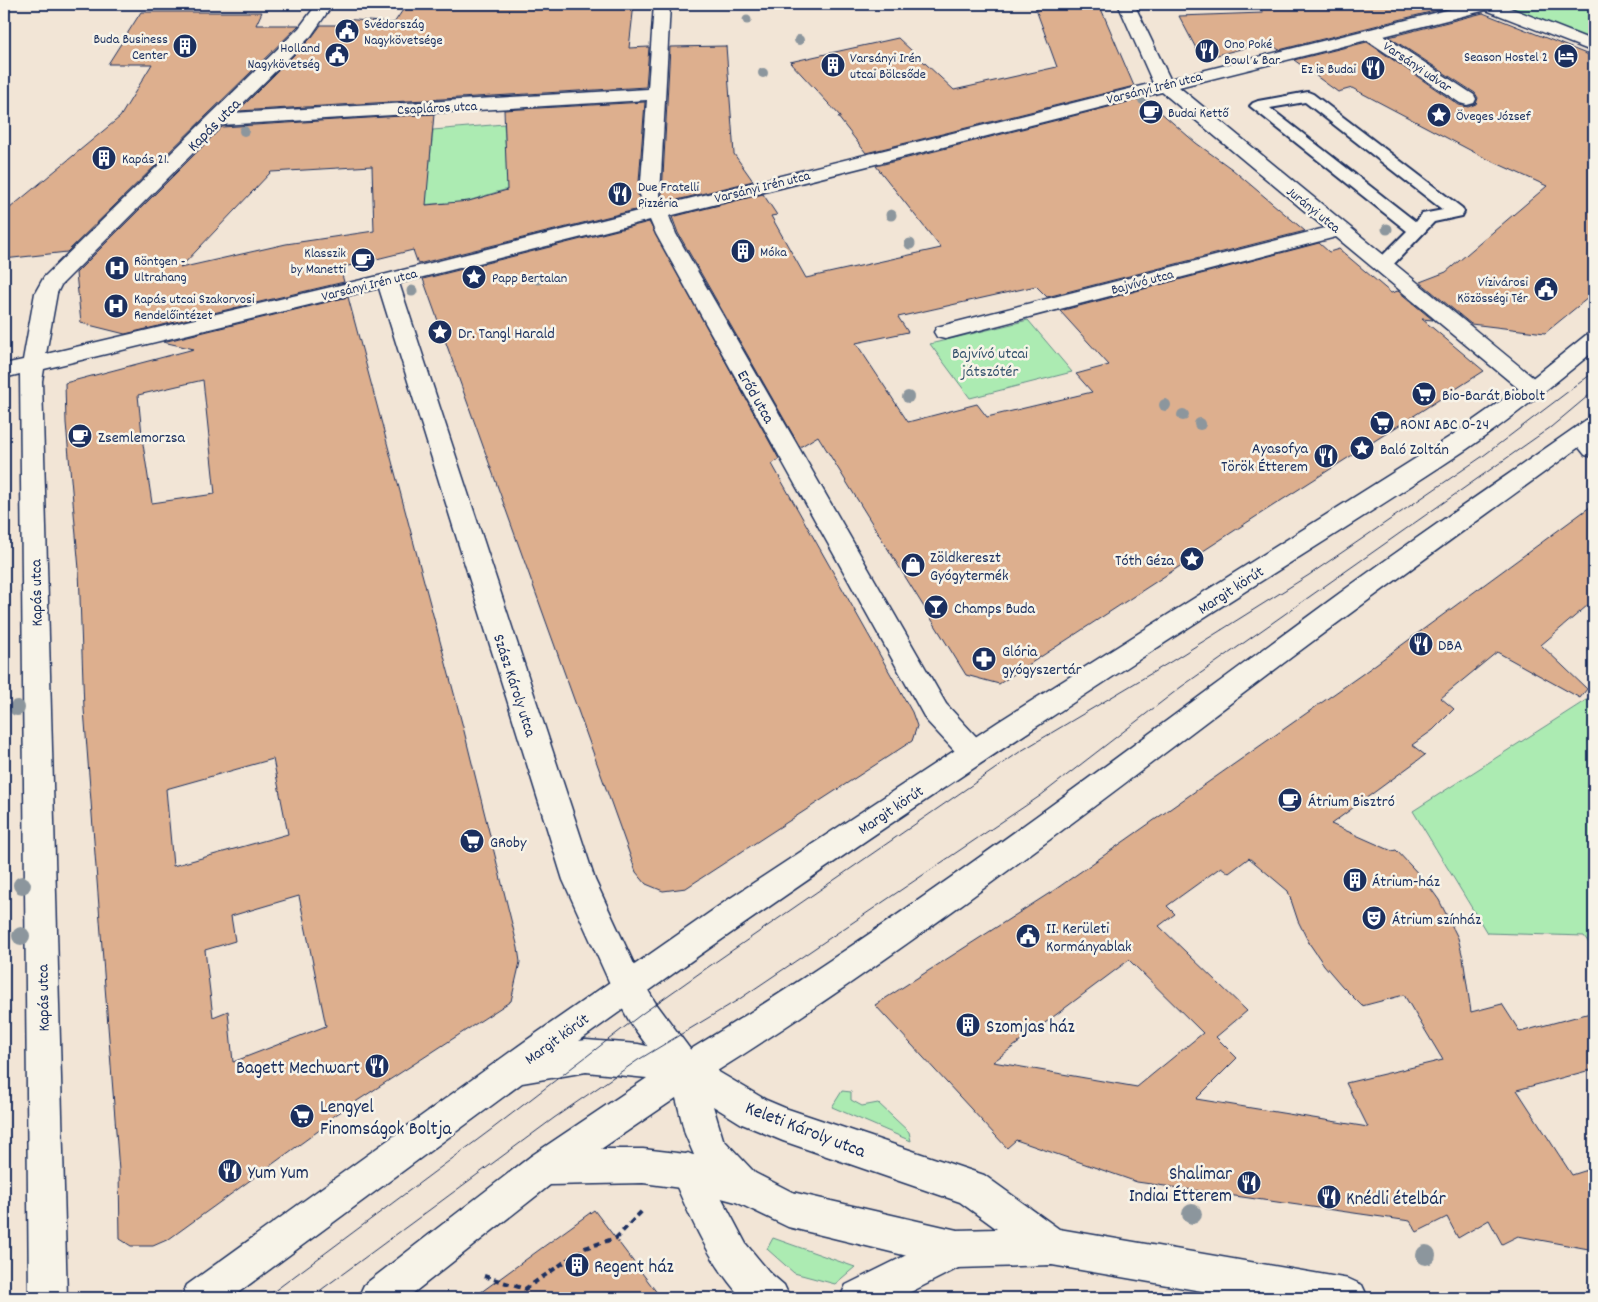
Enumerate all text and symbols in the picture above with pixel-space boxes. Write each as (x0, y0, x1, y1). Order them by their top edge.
place label: Svédország Nagykövetsége (364, 15, 443, 51)
public building icon: Svédország Nagykövetsége (334, 18, 360, 44)
place label: Buda Business Center (93, 30, 169, 66)
building icon: Buda Business Center (172, 33, 198, 59)
place label: Ono Poké Bowl & Bar (1224, 35, 1281, 71)
street label: Varsányi udvar (1378, 37, 1456, 99)
restaurant icon: Ono Poké Bowl & Bar (1194, 38, 1220, 64)
place label: Holland Nagykövetség (248, 39, 320, 75)
public building icon: Holland Nagykövetség (324, 42, 350, 68)
hotel icon: Season Hostel 2 (1553, 43, 1579, 69)
place label: Season Hostel 2 (1464, 48, 1548, 68)
place label: Varsányi Irén utcai Bölcsőde (850, 49, 926, 85)
building icon: Varsányi Irén utcai Bölcsőde (820, 52, 846, 78)
restaurant icon: Ez is Budai (1360, 55, 1386, 81)
place label: Ez is Budai (1301, 60, 1356, 80)
street label: Varsányi Irén utca (1105, 67, 1205, 110)
street label: Kapás utca (183, 93, 247, 158)
street label: Csapláros utca (397, 97, 478, 121)
cafe icon: Budai Kettő (1138, 99, 1164, 125)
place icon: Öveges József (1426, 102, 1452, 128)
place label: Budai Kettő (1168, 104, 1230, 124)
place label: Öveges József (1456, 107, 1532, 127)
building icon: Kapás 21. (91, 145, 117, 171)
place label: Kapás 21. (122, 150, 169, 170)
street label: Varsányi Irén utca (713, 166, 813, 209)
place label: Due Fratelli Pizzéria (638, 178, 700, 214)
restaurant icon: Due Fratelli Pizzéria (607, 181, 633, 207)
street label: Jurányi utca (1281, 182, 1344, 239)
building icon: Móka (730, 238, 756, 264)
place label: Móka (760, 243, 787, 263)
place label: Klasszik by Manetti (291, 244, 346, 280)
cafe icon: Klasszik by Manetti (350, 247, 376, 273)
place label: Röntgen - Ultrahang (134, 252, 187, 288)
hospital icon: Röntgen - Ultrahang (104, 255, 130, 281)
street label: Varsányi Irén utca (320, 264, 420, 307)
place icon: Papp Bertalan (461, 264, 487, 290)
street label: Bajvívó utca (1109, 265, 1176, 301)
place label: Papp Bertalan (492, 269, 567, 289)
place label: Vízivárosi Közösségi Tér (1457, 273, 1529, 309)
public building icon: Vízivárosi Közösségi Tér (1533, 276, 1559, 302)
place label: Kapás utcai Szakorvosi Rendelőintézet (134, 290, 255, 326)
hospital icon: Kapás utcai Szakorvosi Rendelőintézet (103, 293, 129, 319)
place icon: Dr. Tangl Harald (427, 319, 453, 345)
place label: Dr. Tangl Harald (458, 323, 555, 346)
park label: Bajvívó utcai játszótér (952, 343, 1028, 384)
street label: Erőd utca (730, 366, 780, 429)
supermarket icon: Bio-Barát Biobolt (1411, 381, 1437, 407)
place label: Bio-Barát Biobolt (1442, 385, 1545, 408)
supermarket icon: RONI ABC 0-24 (1369, 410, 1395, 436)
place label: RONI ABC 0-24 (1400, 414, 1489, 437)
cafe icon: Zsemlemorzsa (67, 423, 93, 449)
place label: Zsemlemorzsa (98, 427, 186, 450)
place icon: Baló Zoltán (1349, 435, 1375, 461)
place label: Ayasofya Török Étterem (1221, 438, 1308, 479)
place label: Baló Zoltán (1380, 439, 1449, 462)
restaurant icon: Ayasofya Török Étterem (1313, 443, 1339, 469)
place icon: Tóth Géza (1179, 546, 1205, 572)
place label: Zöldkereszt Gyógytermék (930, 547, 1009, 588)
place label: Tóth Géza (1115, 550, 1174, 573)
shop icon: Zöldkereszt Gyógytermék (900, 552, 926, 578)
street label: Kapás utca (25, 559, 50, 627)
street label: Margit körút (1194, 561, 1269, 621)
bar icon: Champs Buda (923, 594, 949, 620)
place label: Champs Buda (954, 598, 1035, 621)
street label: Szász Károly utca (486, 631, 541, 741)
restaurant icon: DBA (1408, 631, 1434, 657)
place label: DBA (1438, 635, 1463, 658)
place label: Glória gyógyszertár (1002, 641, 1082, 682)
pharmacy icon: Glória gyógyszertár (971, 646, 997, 672)
street label: Margit körút (854, 781, 929, 842)
cafe icon: Átrium Bisztró (1277, 787, 1303, 813)
place label: Átrium Bisztró (1308, 791, 1395, 814)
supermarket icon: GRoby (459, 828, 485, 854)
place label: GRoby (490, 832, 527, 855)
building icon: Átrium-ház (1342, 867, 1368, 893)
place label: Átrium-ház (1372, 871, 1440, 894)
theatre icon: Átrium színház (1361, 905, 1387, 931)
place label: Átrium színház (1392, 909, 1481, 932)
place label: II. Kerületi Kormányablak (1046, 918, 1132, 959)
public building icon: II. Kerületi Kormányablak (1015, 923, 1041, 949)
street label: Kapás utca (32, 964, 57, 1032)
street label: Margit körút (520, 1009, 595, 1071)
building icon: Szomjas ház (955, 1012, 981, 1038)
place label: Szomjas ház (986, 1015, 1075, 1042)
restaurant icon: Bagett Mechwart (364, 1053, 390, 1079)
place label: Bagett Mechwart (236, 1056, 360, 1083)
place label: Lengyel Finomságok Boltja (320, 1095, 453, 1144)
street label: Keleti Károly utca (741, 1096, 870, 1167)
supermarket icon: Lengyel Finomságok Boltja (289, 1103, 315, 1129)
restaurant icon: Yum Yum (217, 1158, 243, 1184)
place label: Yum Yum (248, 1161, 309, 1188)
place label: Shalimar Indiai Étterem (1129, 1162, 1232, 1211)
restaurant icon: Shalimar Indiai Étterem (1236, 1170, 1262, 1196)
restaurant icon: Knédli ételbár (1316, 1184, 1342, 1210)
place label: Knédli ételbár (1346, 1187, 1446, 1214)
building icon: Regent ház (564, 1252, 590, 1278)
place label: Regent ház (594, 1255, 674, 1282)

